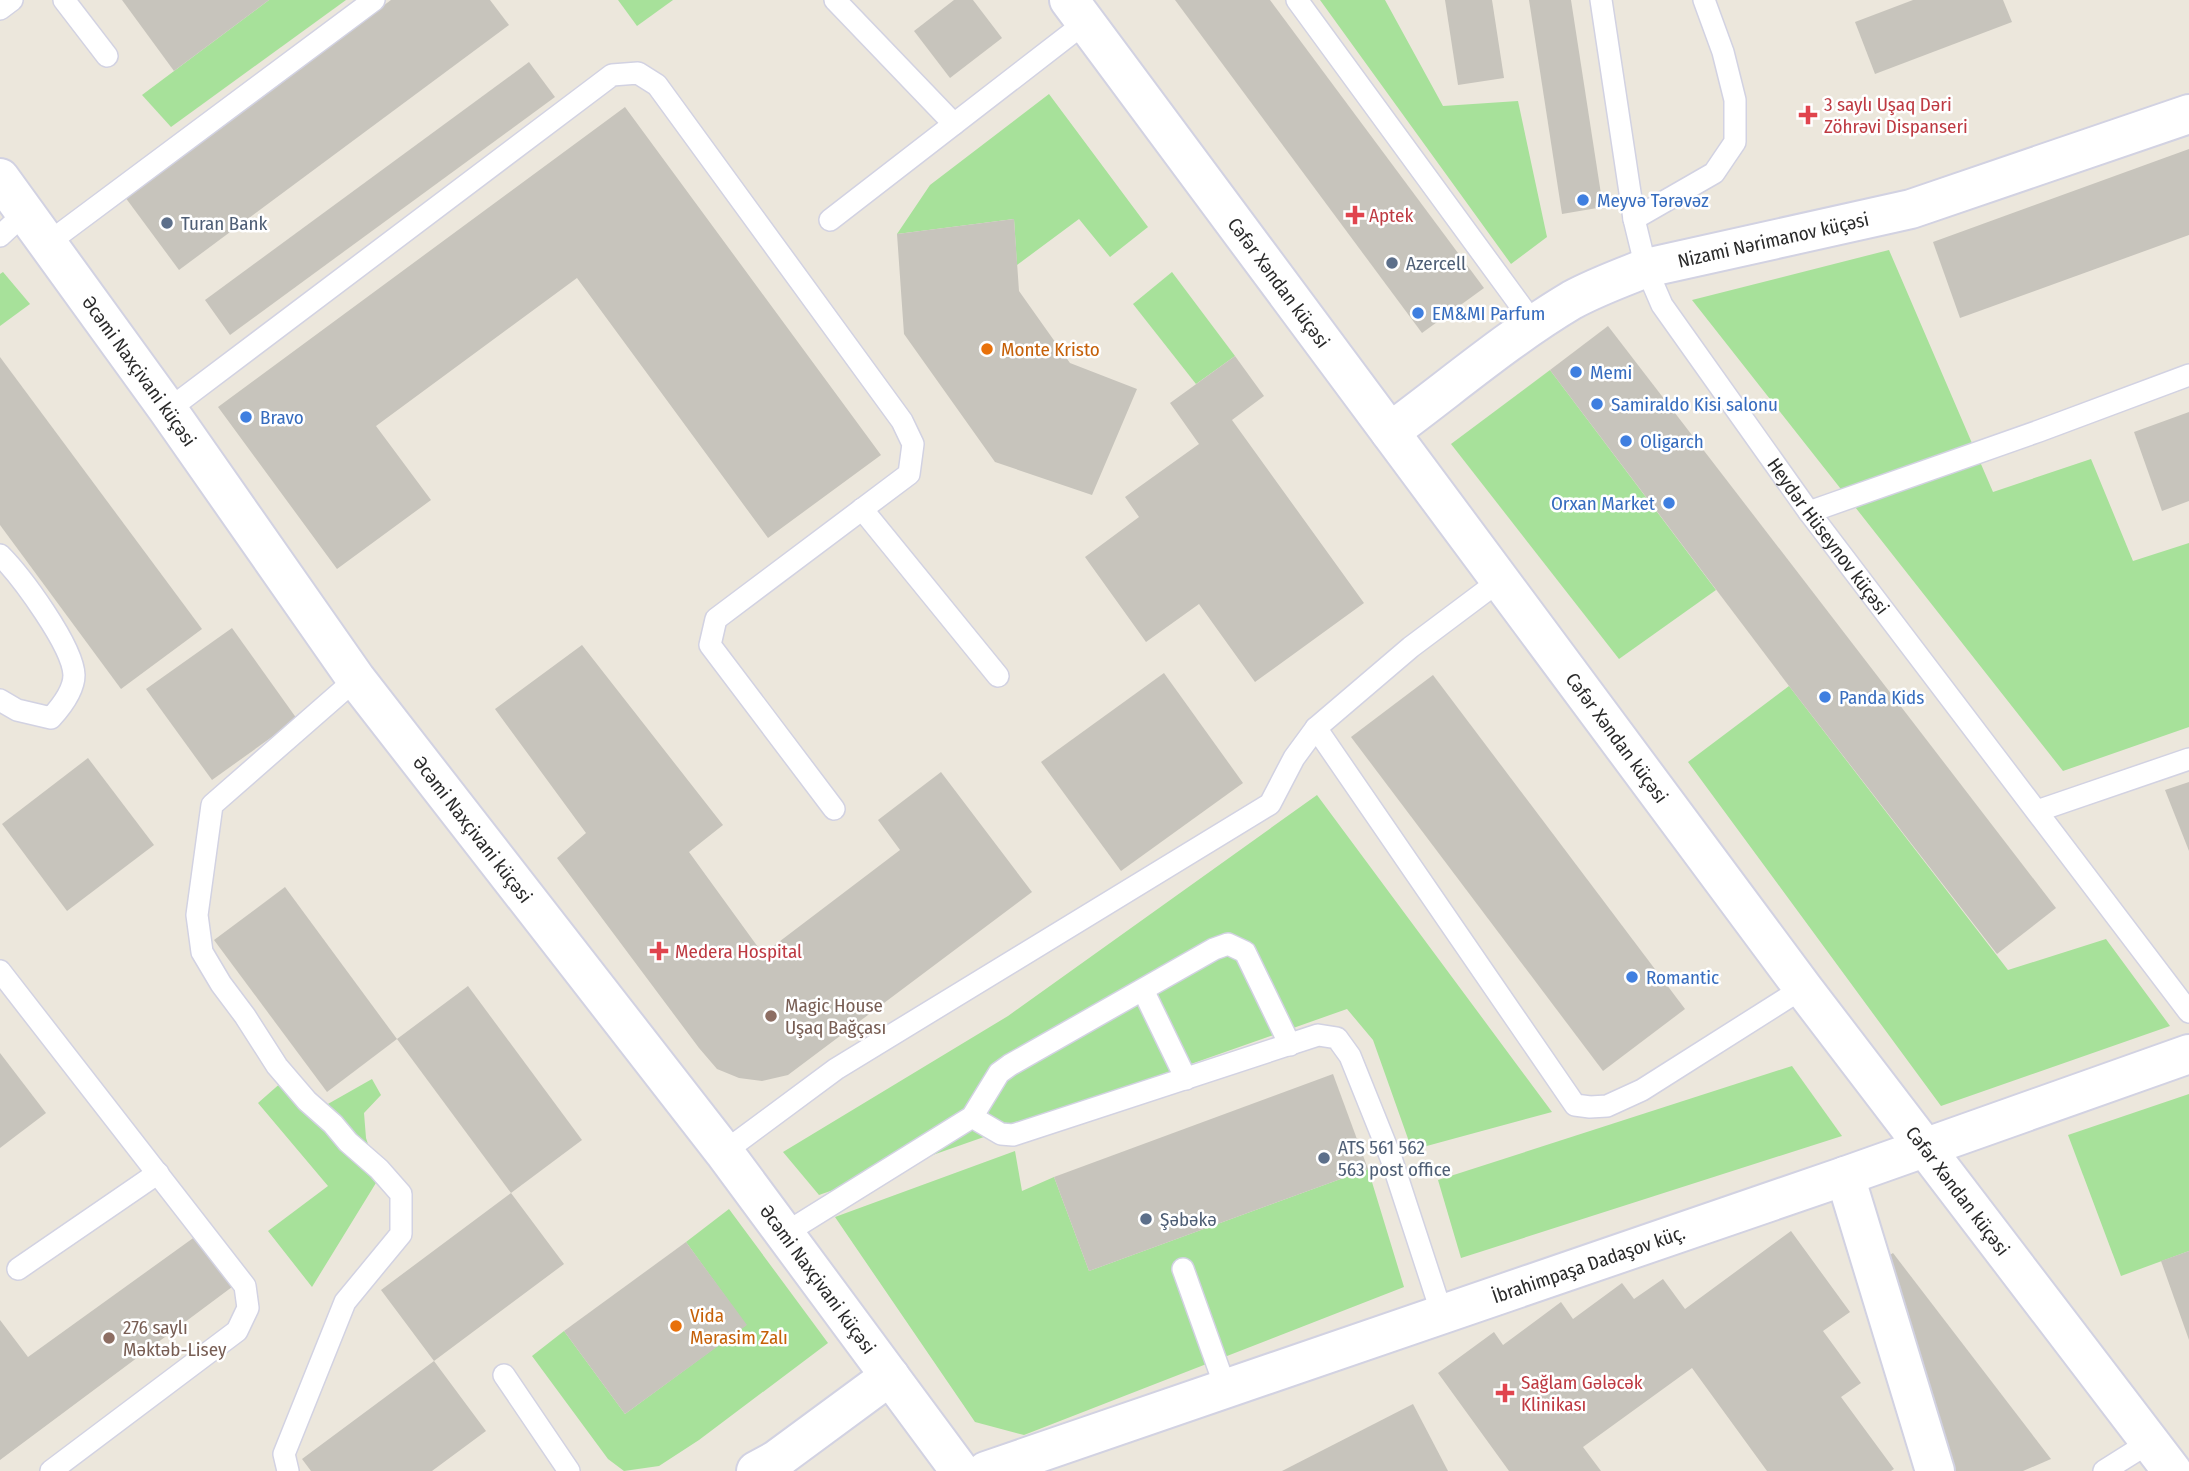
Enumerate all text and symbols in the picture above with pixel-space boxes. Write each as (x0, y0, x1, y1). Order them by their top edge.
place label: 3 saylı Uşaq Dəri Zöhrəvi Dispanseri (1824, 93, 1968, 138)
marker: 3 saylı Uşaq Dəri Zöhrəvi Dispanseri (1798, 105, 1818, 125)
place label: Meyvə Tərəvəz (1597, 189, 1709, 212)
marker: Meyvə Tərəvəz (1575, 192, 1591, 208)
place label: Aptek (1369, 204, 1413, 227)
marker: Aptek (1347, 207, 1363, 223)
street label: Nizami Nərimanov küçəsi (1676, 208, 1871, 273)
place label: Turan Bank (181, 212, 268, 235)
street label: Cəfər Xəndan küçəsi (1223, 213, 1334, 353)
marker: Turan Bank (159, 215, 175, 231)
place label: Azercell (1406, 252, 1466, 275)
marker: Azercell (1384, 255, 1400, 271)
street label: Əcəmi Naxçivani küçəsi (77, 291, 201, 451)
place label: EM&MI Parfum (1432, 302, 1545, 325)
marker: EM&MI Parfum (1410, 305, 1426, 321)
place label: Monte Kristo (1001, 338, 1100, 361)
marker: Monte Kristo (979, 341, 995, 357)
place label: Memi (1590, 361, 1632, 384)
marker: Memi (1568, 364, 1584, 380)
place label: Samiraldo Kisi salonu (1611, 393, 1778, 416)
marker: Samiraldo Kisi salonu (1589, 396, 1605, 412)
place label: Bravo (260, 406, 304, 429)
marker: Bravo (238, 409, 254, 425)
place label: Oligarch (1640, 430, 1704, 453)
marker: Oligarch (1618, 433, 1634, 449)
street label: Heydər Hüseynov küçəsi (1762, 454, 1894, 619)
place label: Orxan Market (1551, 492, 1656, 515)
marker: Orxan Market (1661, 495, 1677, 511)
street label: Cəfər Xəndan küçəsi (1561, 668, 1673, 808)
place label: Panda Kids (1839, 686, 1924, 709)
marker: Panda Kids (1817, 689, 1833, 705)
street label: Əcəmi Naxçivani küçəsi (408, 751, 537, 908)
place label: Medera Hospital (675, 940, 802, 963)
marker: Medera Hospital (649, 941, 669, 961)
place label: Romantic (1646, 966, 1719, 989)
marker: Romantic (1624, 969, 1640, 985)
place label: Magic House Uşaq Bağçası (785, 994, 886, 1039)
marker: Magic House Uşaq Bağçası (763, 1008, 779, 1024)
street label: Cəfər Xəndan küçəsi (1901, 1122, 2014, 1260)
place label: ATS 561 562 563 post office (1338, 1136, 1451, 1181)
marker: ATS 561 562 563 post office (1316, 1150, 1332, 1166)
street label: Əcəmi Naxçivani küçəsi (755, 1200, 880, 1359)
place label: Şəbəkə (1160, 1208, 1217, 1231)
marker: Şəbəkə (1138, 1211, 1154, 1227)
street label: İbrahimpaşa Dadaşov küç. (1489, 1221, 1688, 1308)
place label: Vida Mərasim Zalı (690, 1304, 788, 1349)
place label: 276 saylı Məktəb-Lisey (123, 1316, 227, 1361)
marker: Vida Mərasim Zalı (668, 1318, 684, 1334)
marker: 276 saylı Məktəb-Lisey (101, 1330, 117, 1346)
place label: Sağlam Gələcək Klinikası (1521, 1371, 1643, 1416)
marker: Sağlam Gələcək Klinikası (1495, 1383, 1515, 1403)

